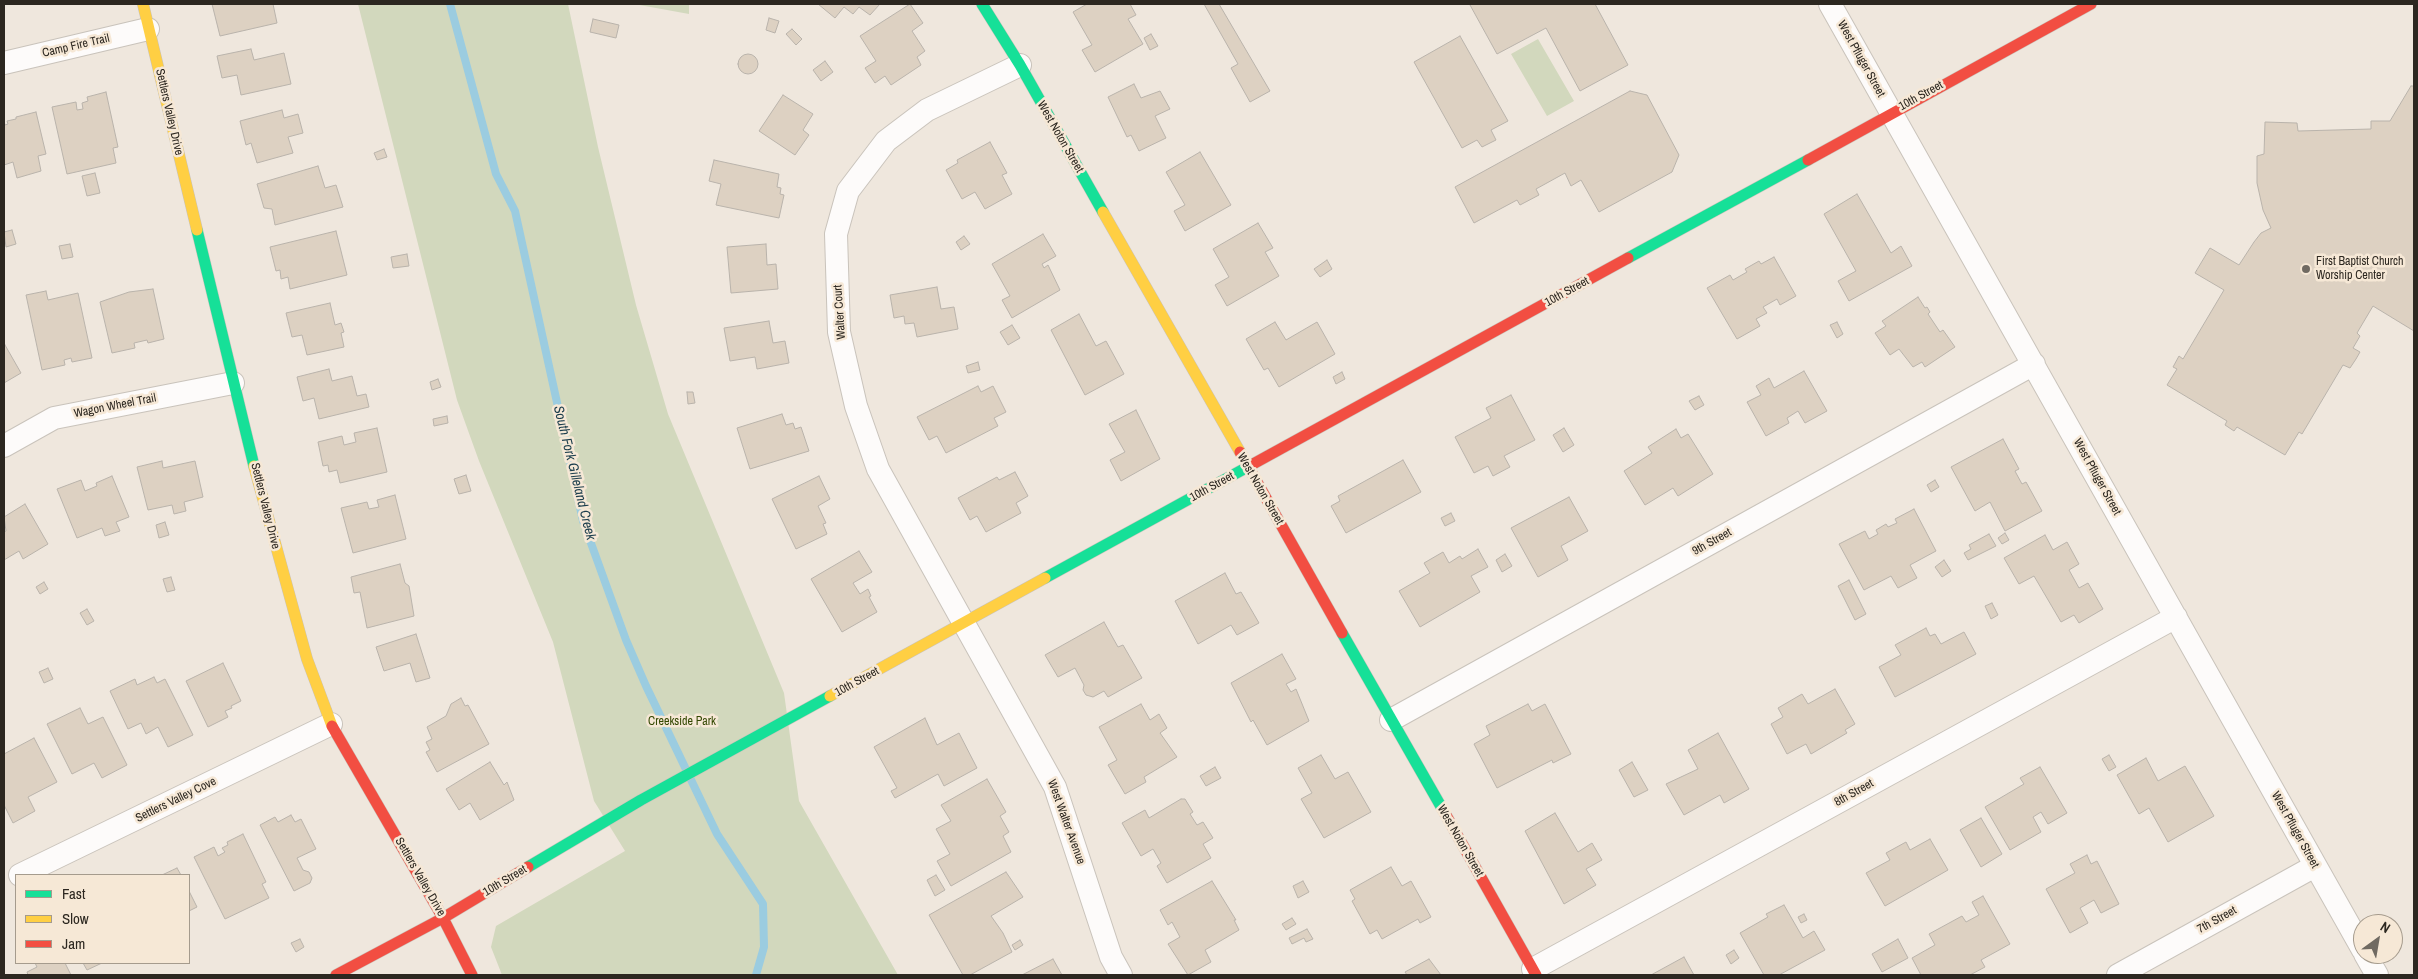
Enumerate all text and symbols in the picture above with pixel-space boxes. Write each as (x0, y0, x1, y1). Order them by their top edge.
street label: West Pfluger Street (1834, 18, 1888, 100)
street label: Camp Fire Trail (41, 31, 111, 61)
street label: Settlers Valley Drive (152, 67, 186, 157)
street label: 10th Street (1896, 78, 1946, 114)
street label: West Noton Street (1034, 99, 1086, 175)
place label: First Baptist Church Worship Center (2316, 255, 2404, 283)
marker: First Baptist Church Worship Center (2300, 263, 2312, 275)
street label: 10th Street (1542, 274, 1592, 310)
street label: Walter Court (831, 284, 849, 340)
street label: Wagon Wheel Trail (73, 391, 157, 421)
water label: South Fork Gilleland Creek (549, 404, 599, 542)
street label: West Pfluger Street (2070, 436, 2124, 518)
street label: West Noton Street (1234, 451, 1286, 527)
street label: Settlers Valley Drive (247, 461, 283, 551)
street label: 10th Street (1187, 469, 1237, 505)
street label: 9th Street (1690, 525, 1734, 559)
street label: 10th Street (832, 664, 882, 700)
park label: Creekside Park (648, 715, 716, 729)
street label: Settlers Valley Cove (133, 774, 219, 826)
street label: 8th Street (1832, 776, 1876, 810)
street label: West Walter Avenue (1044, 778, 1088, 866)
street label: West Pfluger Street (2268, 789, 2322, 871)
street label: West Noton Street (1434, 803, 1486, 879)
street label: Settlers Valley Drive (392, 835, 448, 919)
street label: 10th Street (481, 862, 529, 900)
legend (15, 874, 190, 964)
text: Fast (62, 883, 85, 904)
street label: 7th Street (2195, 903, 2239, 937)
text: Slow (62, 908, 89, 929)
north arrow (2353, 914, 2403, 964)
text: N (2377, 917, 2394, 937)
text: Jam (62, 933, 85, 954)

